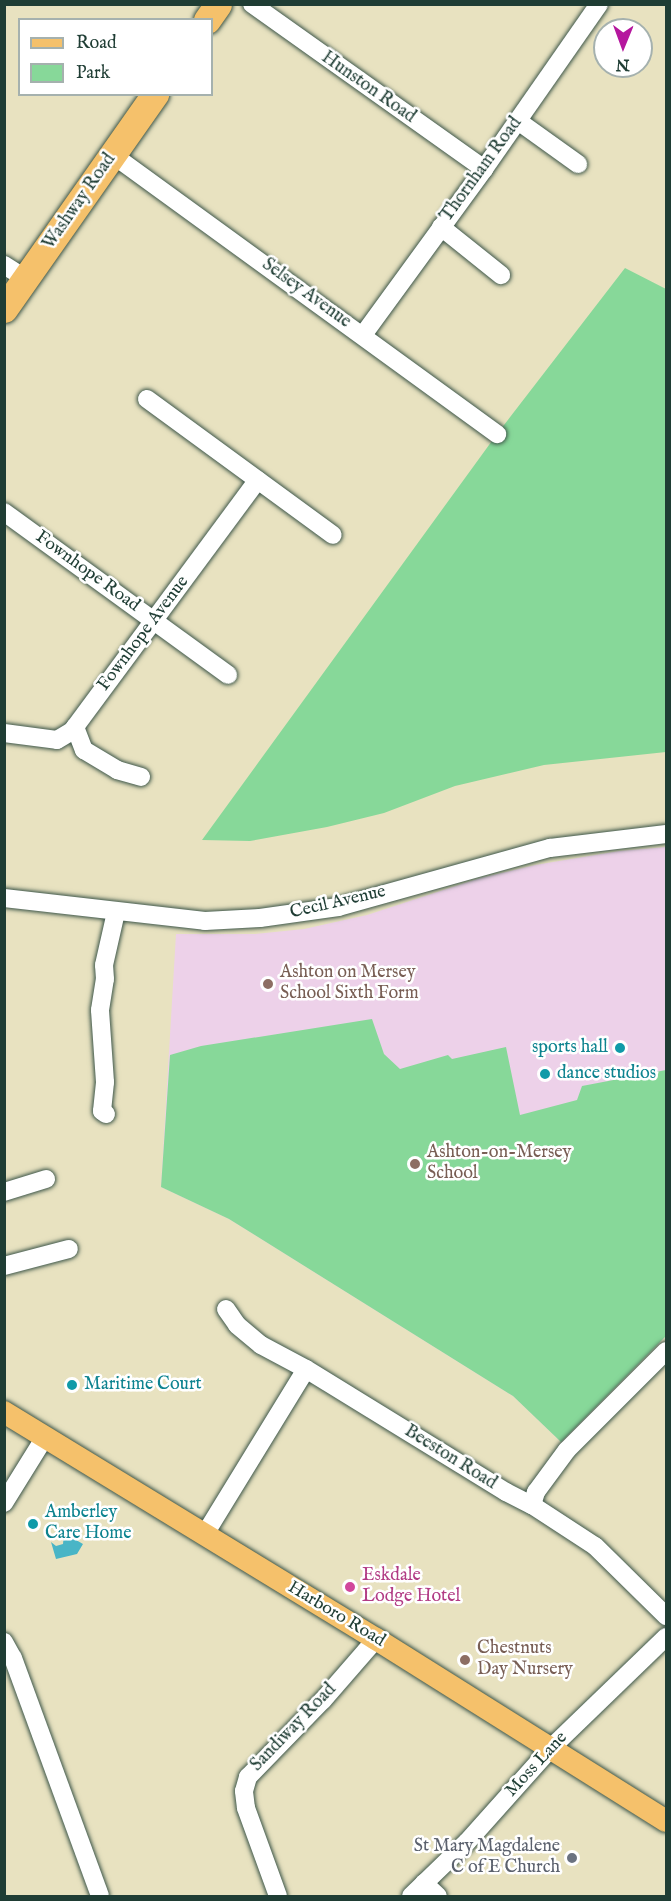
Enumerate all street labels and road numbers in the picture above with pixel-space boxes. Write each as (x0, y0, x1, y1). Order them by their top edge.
street label: Hunston Road (317, 47, 419, 129)
street label: Thornham Road (437, 113, 527, 227)
street label: Washway Road (39, 150, 121, 254)
street label: Selsey Avenue (257, 254, 355, 334)
street label: Fownhope Road (30, 527, 144, 617)
street label: Fownhope Avenue (94, 572, 194, 696)
street label: Cecil Avenue (288, 882, 388, 924)
street label: Beeston Road (400, 1421, 500, 1495)
street label: Harboro Road (283, 1577, 389, 1653)
street label: Sandiway Road (247, 1680, 341, 1776)
street label: Moss Lane (501, 1728, 573, 1802)

